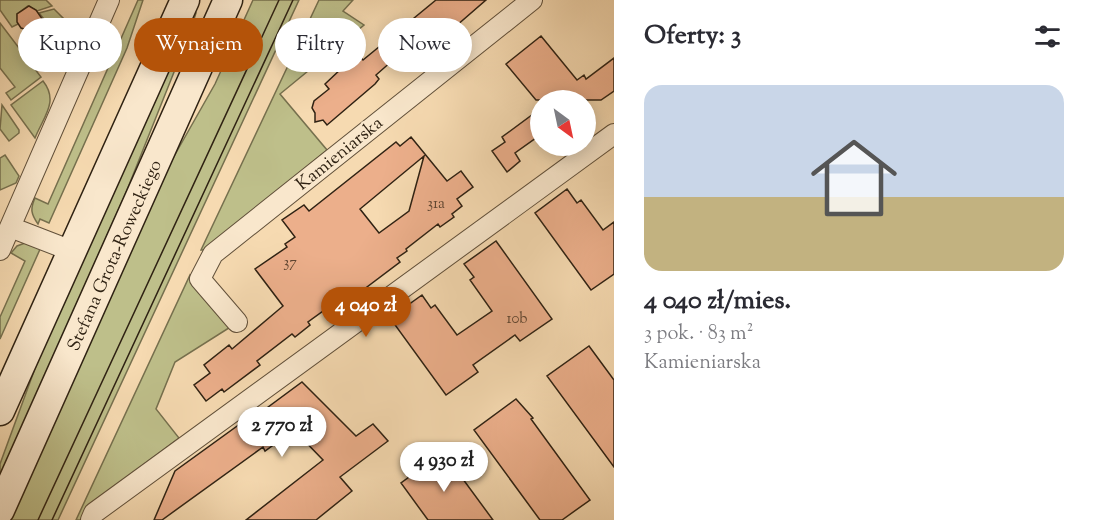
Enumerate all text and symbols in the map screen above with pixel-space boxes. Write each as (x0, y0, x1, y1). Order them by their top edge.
chip: Kupno (18, 18, 122, 72)
chip: Wynajem (134, 18, 263, 72)
chip: Filtry (275, 18, 366, 72)
chip: Nowe (378, 18, 472, 72)
text: Oferty: 3 (644, 18, 741, 55)
icon: filters (1031, 20, 1064, 53)
north arrow (530, 90, 596, 156)
map controls (530, 90, 596, 156)
street label: Kamieniarska (291, 111, 389, 198)
icon: home (800, 124, 908, 232)
street label: Stefana Grota-Roweckiego (62, 156, 170, 356)
house number: 31a (427, 194, 445, 215)
house number: 37 (283, 253, 297, 274)
text: 4 040 zł/mies. (644, 283, 791, 320)
pin: 4 040 zł (304, 287, 428, 338)
text: 4 040 zł (335, 292, 397, 321)
house number: 10b (507, 309, 527, 330)
text: 3 pok. · 83 m² (644, 320, 753, 349)
text: Kamieniarska (644, 349, 761, 378)
pin: 2 770 zł (220, 407, 344, 458)
text: 2 770 zł (251, 412, 313, 441)
pin: 4 930 zł (382, 442, 506, 493)
text: 4 930 zł (414, 447, 474, 476)

